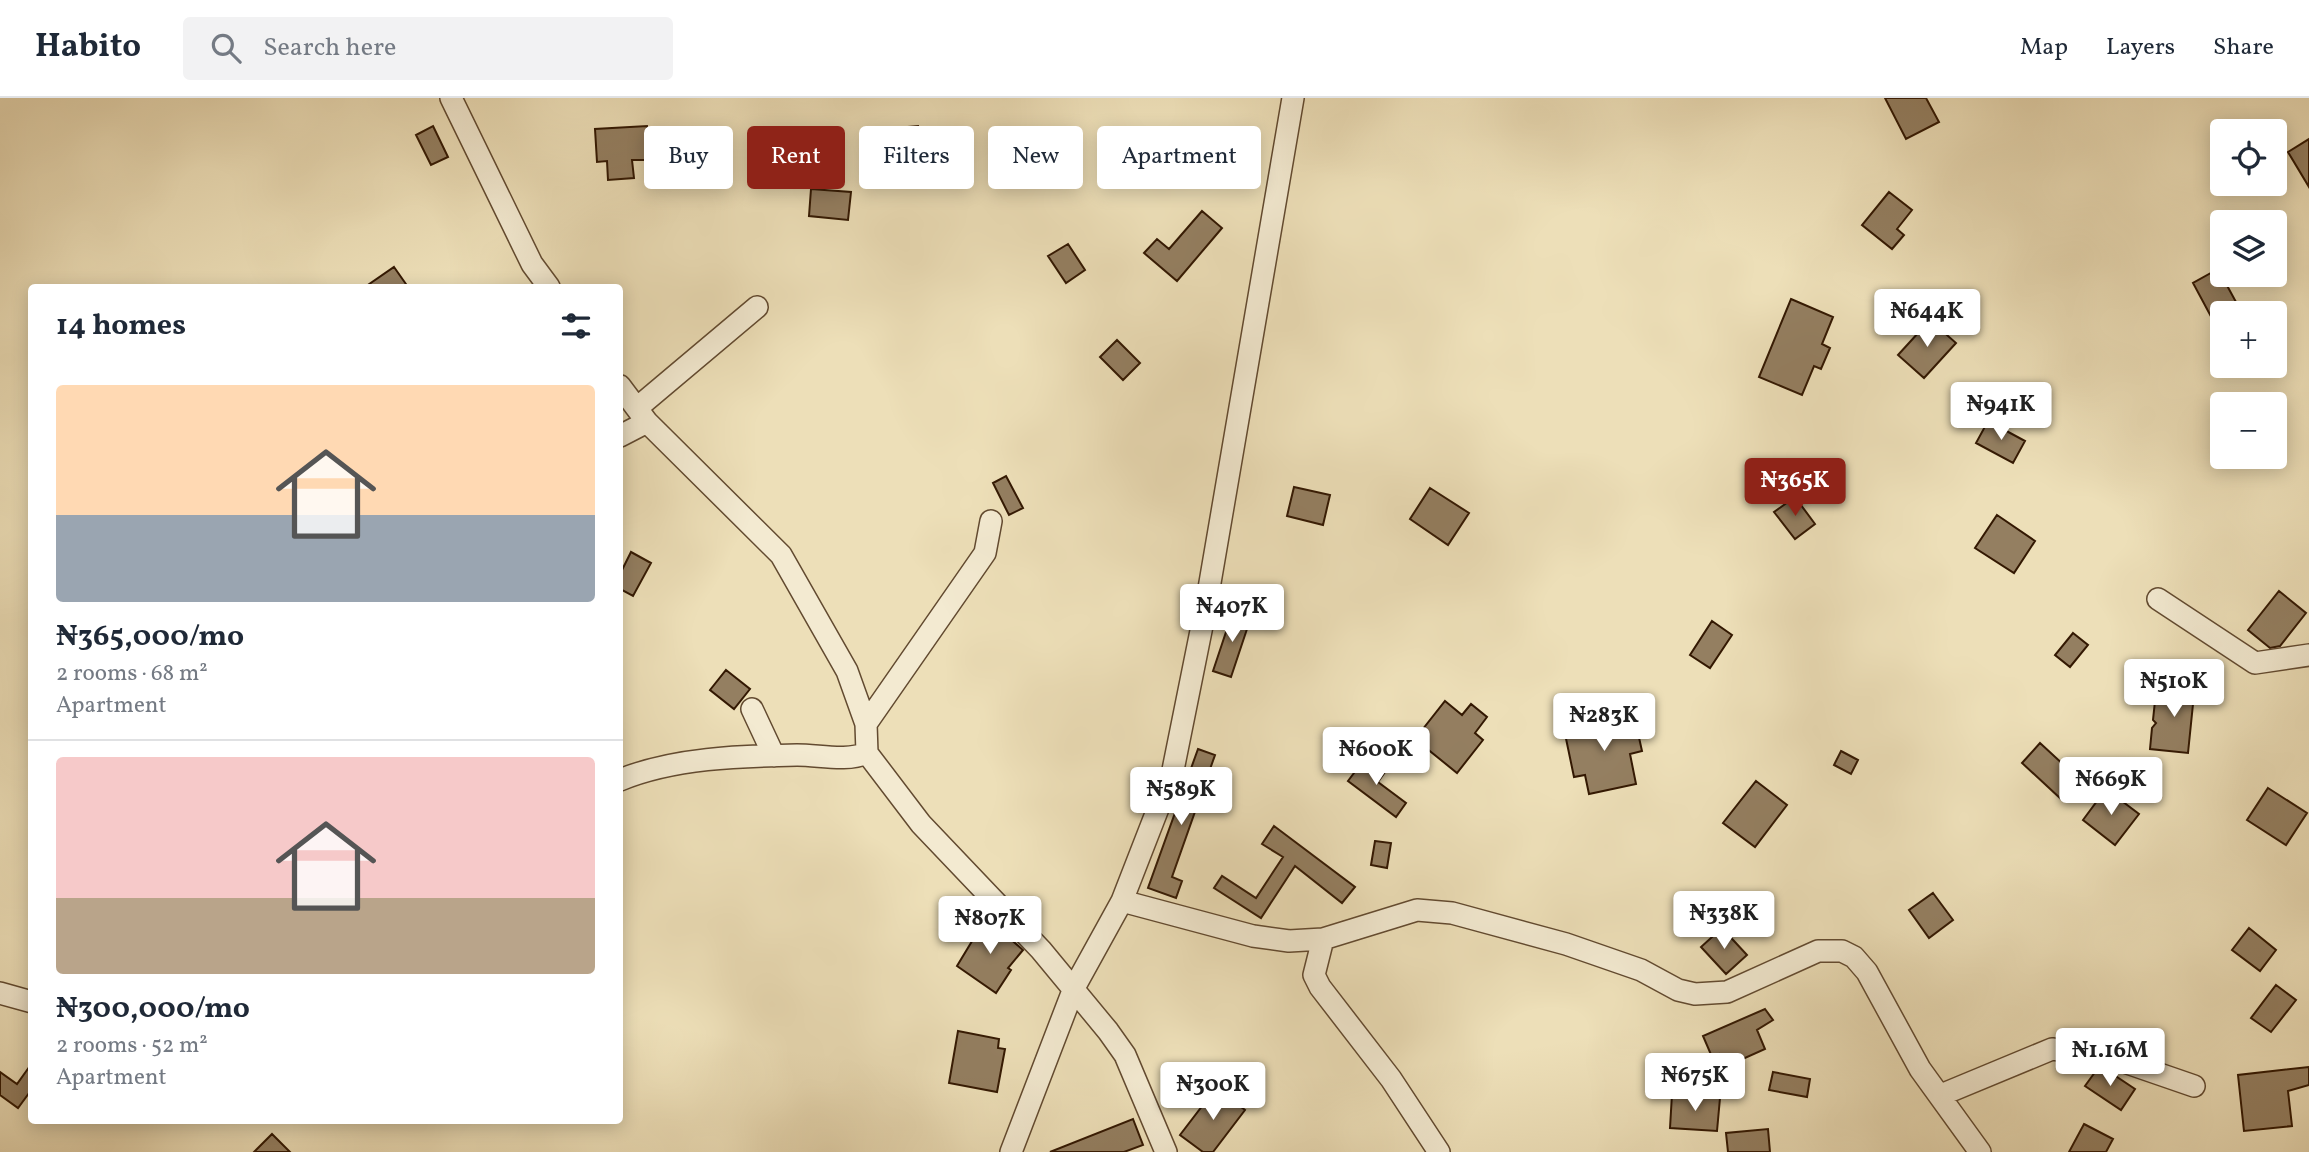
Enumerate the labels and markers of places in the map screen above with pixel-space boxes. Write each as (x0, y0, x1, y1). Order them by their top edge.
pin: ₦644K (1878, 289, 1976, 349)
pin: ₦941K (1952, 382, 2050, 442)
pin: ₦365K (1746, 458, 1844, 518)
pin: ₦407K (1183, 584, 1281, 644)
pin: ₦510K (2125, 660, 2223, 719)
pin: ₦283K (1555, 694, 1653, 753)
pin: ₦600K (1327, 728, 1425, 787)
pin: ₦669K (2062, 758, 2160, 817)
pin: ₦589K (1132, 768, 1230, 827)
pin: ₦338K (1675, 892, 1773, 951)
pin: ₦807K (941, 896, 1039, 956)
pin: ₦1.16M (2053, 1028, 2167, 1088)
pin: ₦675K (1646, 1054, 1744, 1113)
pin: ₦300K (1164, 1062, 1262, 1122)

